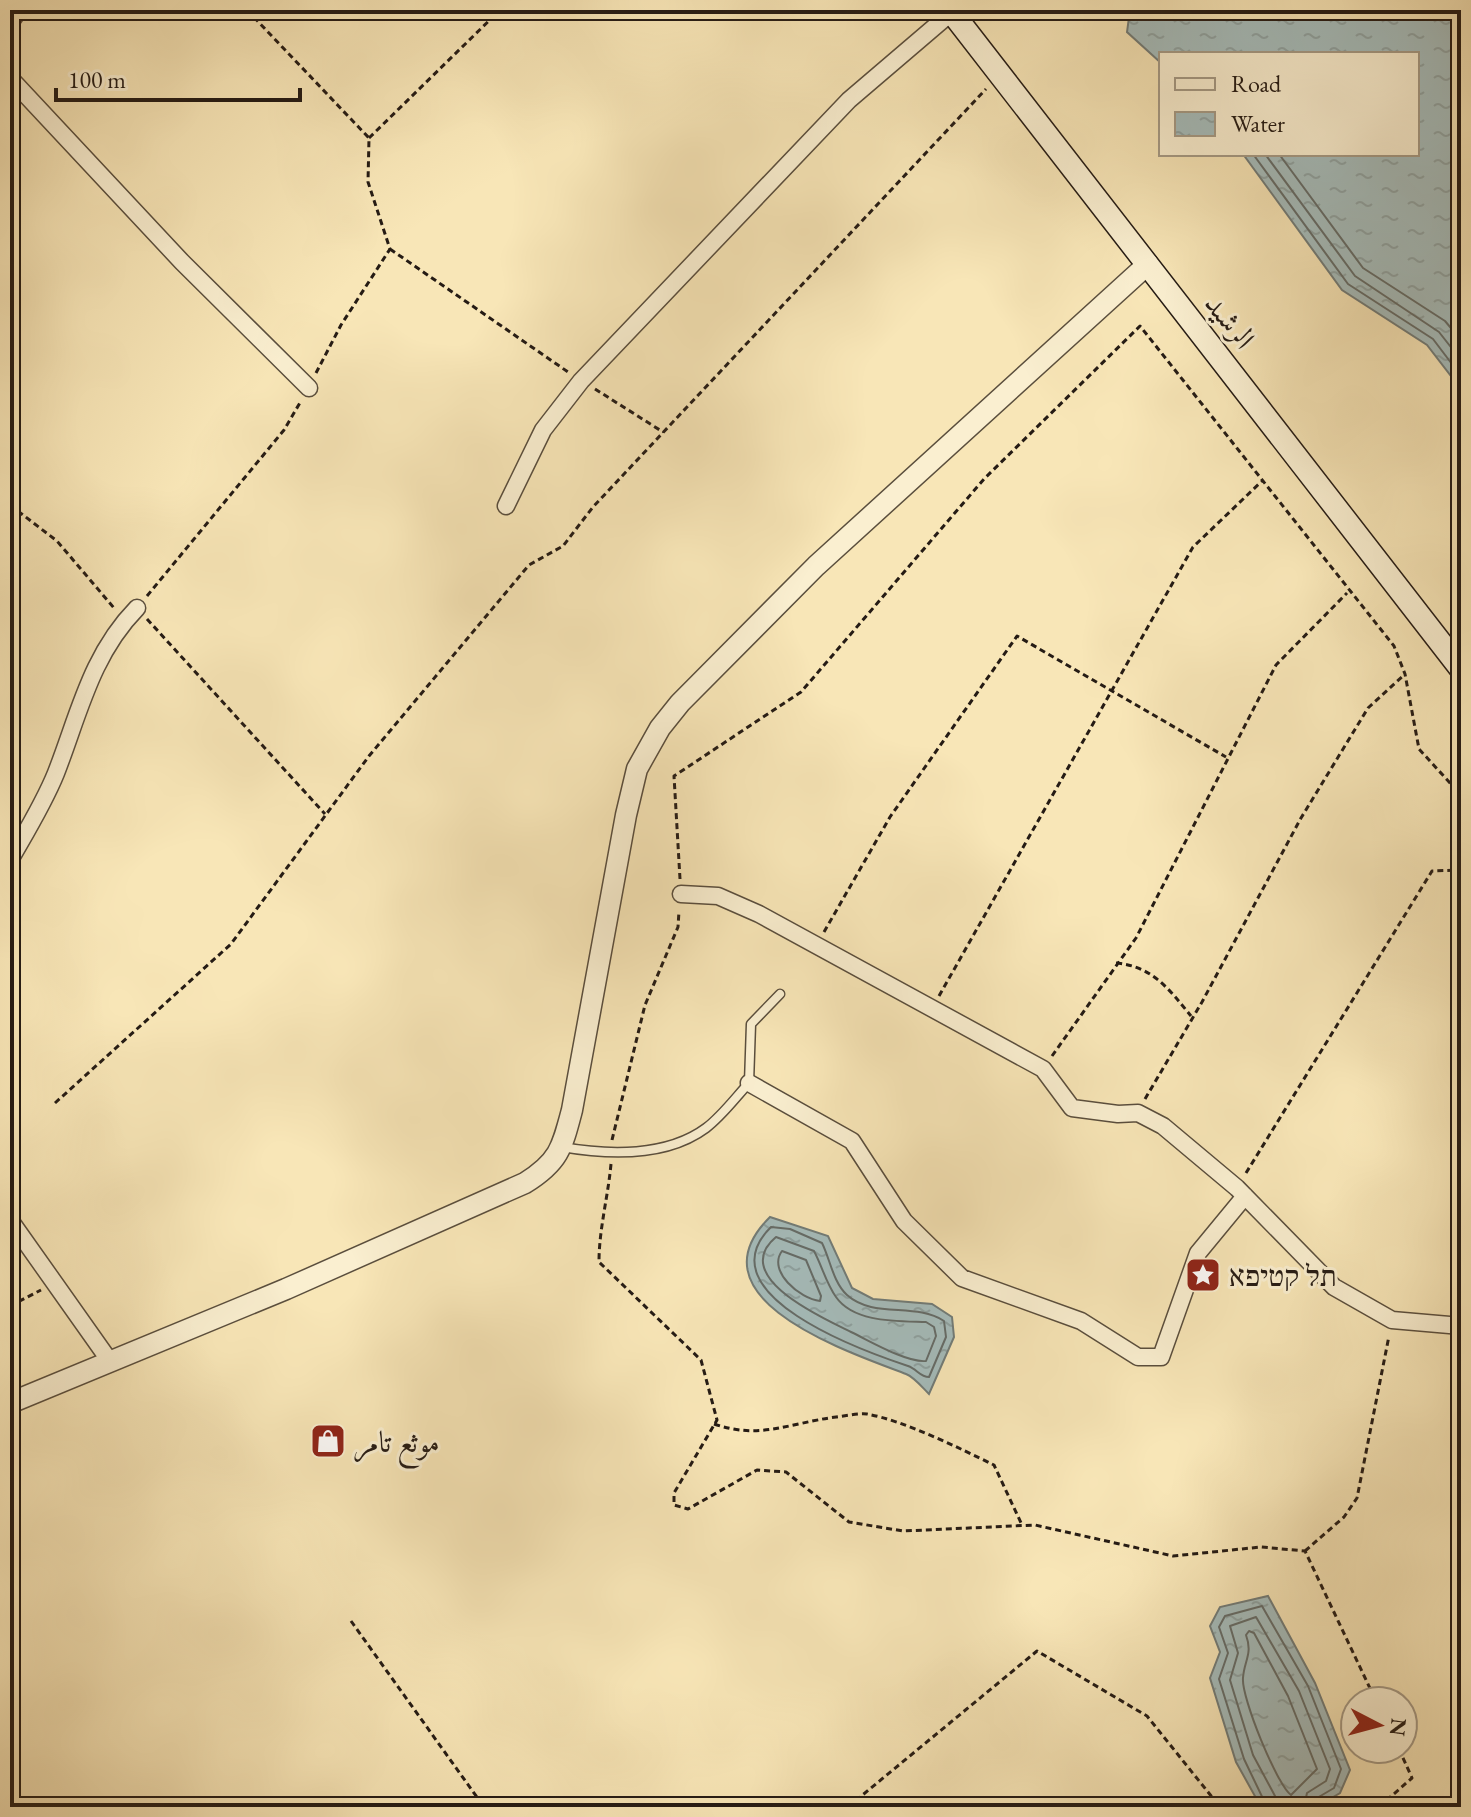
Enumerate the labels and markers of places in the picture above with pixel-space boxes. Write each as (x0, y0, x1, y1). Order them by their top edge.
place icon: תל קטיפא (1184, 1256, 1222, 1294)
place label: תל קטיפא (1229, 1256, 1337, 1295)
shop icon: موثع تامر (309, 1422, 347, 1460)
place label: موثع تامر (354, 1422, 440, 1469)

